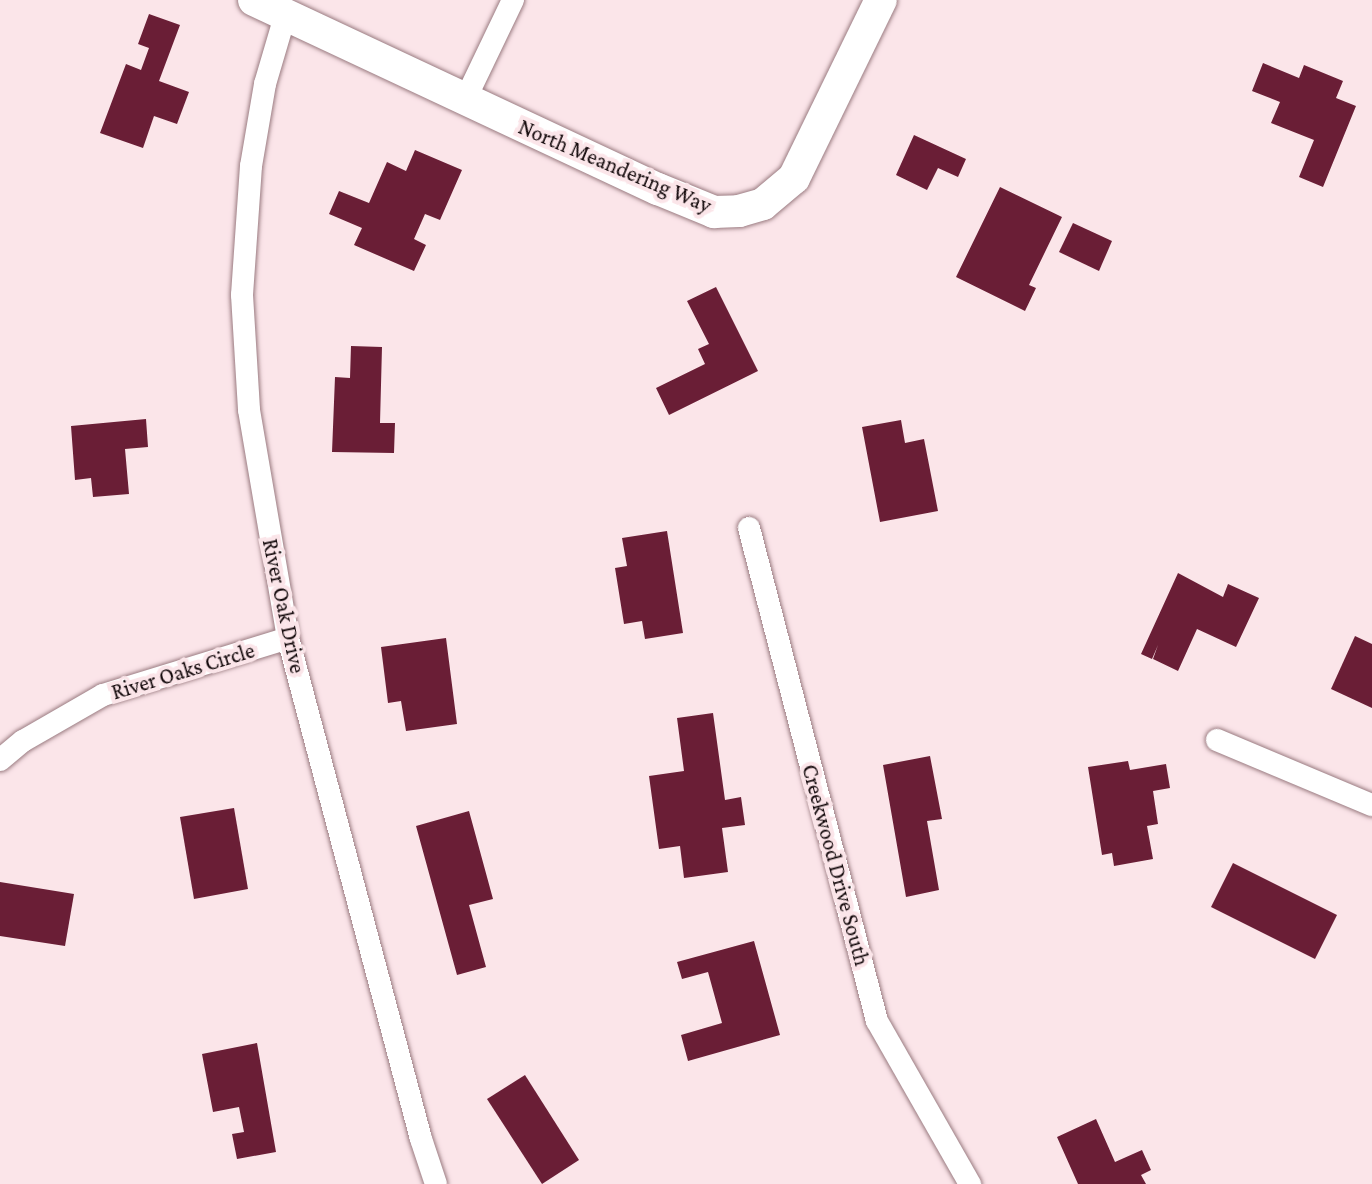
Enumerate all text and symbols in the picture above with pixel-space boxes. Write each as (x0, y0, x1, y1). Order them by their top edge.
street label: North Meandering Way (515, 113, 715, 219)
street label: River Oak Drive (257, 536, 311, 676)
street label: River Oaks Circle (108, 637, 258, 705)
street label: Creekwood Drive South (796, 761, 876, 969)

